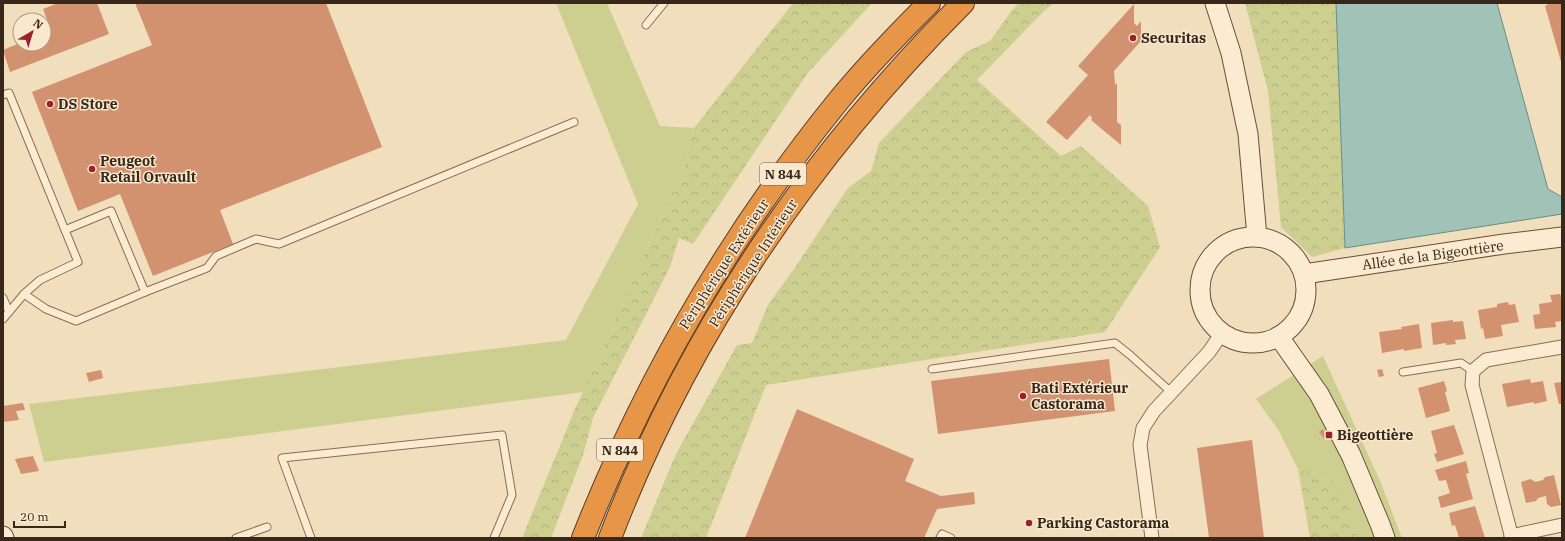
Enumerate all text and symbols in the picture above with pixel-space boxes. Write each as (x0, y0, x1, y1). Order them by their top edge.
north arrow (12, 12, 52, 52)
text: N (30, 16, 46, 32)
place label: Securitas (1141, 29, 1206, 47)
marker: Securitas (1128, 33, 1138, 43)
place label: DS Store (58, 95, 118, 113)
marker: DS Store (45, 99, 55, 109)
place label: Peugeot Retail Orvault (100, 152, 196, 186)
road number: N 844 (760, 163, 806, 185)
marker: Peugeot Retail Orvault (87, 164, 97, 174)
street label: Périphérique Extérieur (675, 195, 773, 333)
street label: Périphérique Intérieur (705, 195, 802, 330)
street label: Allée de la Bigeottière (1361, 236, 1505, 274)
place label: Bati Extérieur Castorama (1031, 379, 1128, 413)
marker: Bati Extérieur Castorama (1018, 391, 1028, 401)
place label: Bigeottière (1337, 426, 1414, 444)
marker: Bigeottière (1324, 430, 1334, 440)
road number: N 844 (597, 439, 643, 461)
scale bar (14, 503, 65, 529)
text: 20 m (20, 509, 49, 524)
place label: Parking Castorama (1037, 514, 1169, 532)
marker: Parking Castorama (1024, 518, 1034, 528)

